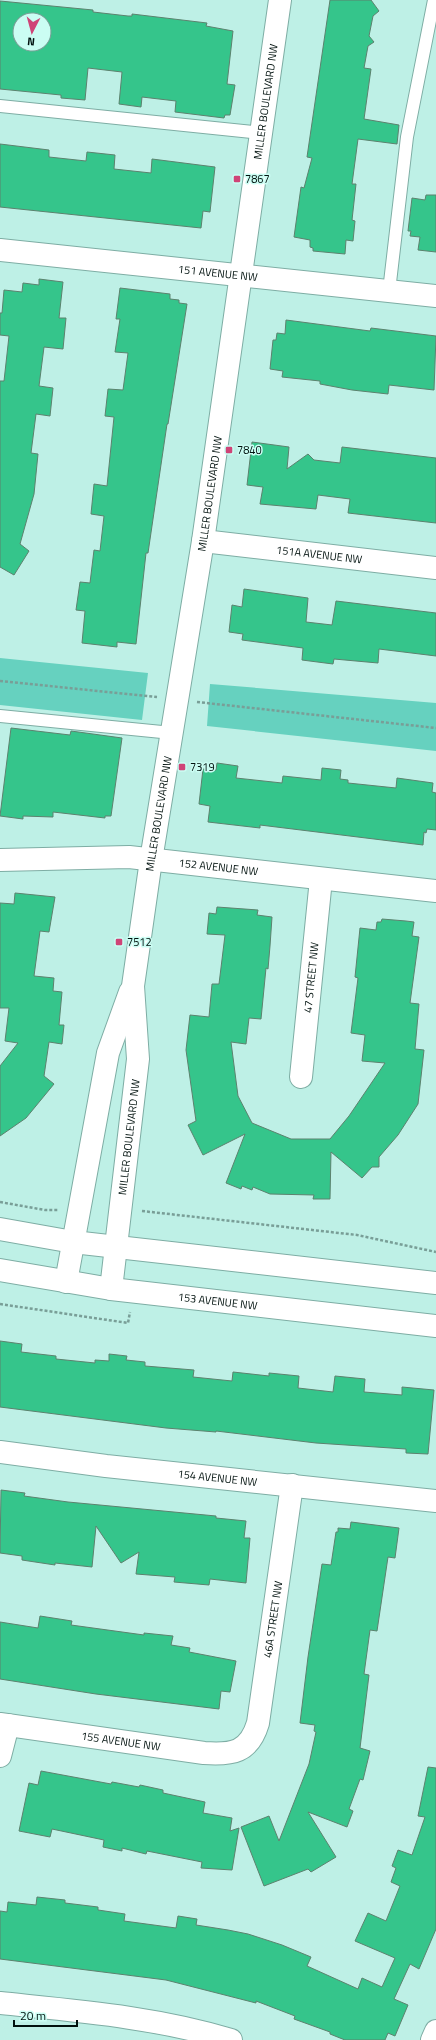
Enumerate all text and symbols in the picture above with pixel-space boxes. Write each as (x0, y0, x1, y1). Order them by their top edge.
north arrow (12, 12, 52, 52)
text: N (26, 34, 36, 50)
street label: MILLER BOULEVARD NW (249, 43, 282, 160)
place label: 7867 (245, 171, 270, 187)
marker: 7867 (232, 174, 242, 184)
street label: 151 AVENUE NW (177, 261, 259, 285)
street label: MILLER BOULEVARD NW (193, 435, 226, 553)
place label: 7840 (237, 442, 262, 458)
marker: 7840 (224, 445, 234, 455)
street label: 151A AVENUE NW (275, 542, 363, 567)
street label: MILLER BOULEVARD NW (141, 755, 176, 872)
place label: 7319 (190, 759, 215, 775)
marker: 7319 (177, 762, 187, 772)
street label: 152 AVENUE NW (178, 855, 259, 879)
place label: 7512 (127, 934, 152, 950)
marker: 7512 (114, 937, 124, 947)
street label: 47 STREET NW (300, 941, 323, 1014)
street label: MILLER BOULEVARD NW (114, 1078, 144, 1196)
street label: 153 AVENUE NW (177, 1289, 259, 1314)
street label: 154 AVENUE NW (177, 1466, 258, 1490)
street label: 46A STREET NW (259, 1580, 286, 1659)
street label: 155 AVENUE NW (80, 1728, 162, 1755)
scale bar (14, 2002, 77, 2028)
text: 20 m (20, 2006, 46, 2025)

